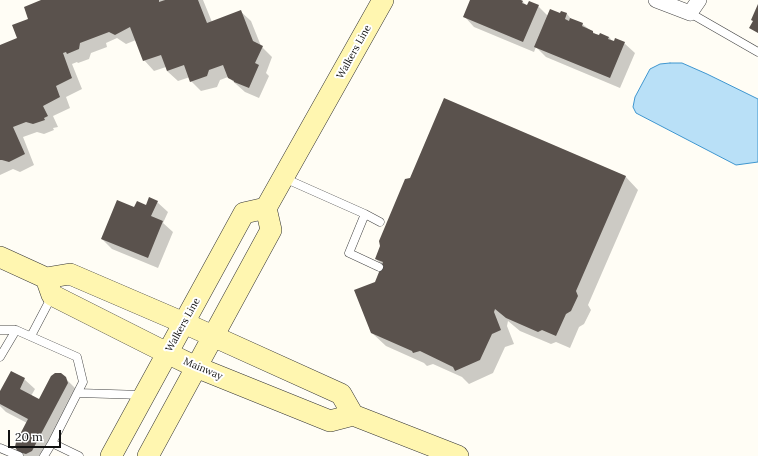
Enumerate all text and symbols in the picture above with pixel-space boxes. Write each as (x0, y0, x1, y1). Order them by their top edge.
street label: Walkers Line (334, 23, 374, 81)
street label: Walkers Line (163, 296, 203, 354)
street label: Mainway (182, 355, 224, 383)
scale bar (10, 422, 63, 448)
text: 20 m (15, 429, 43, 444)

